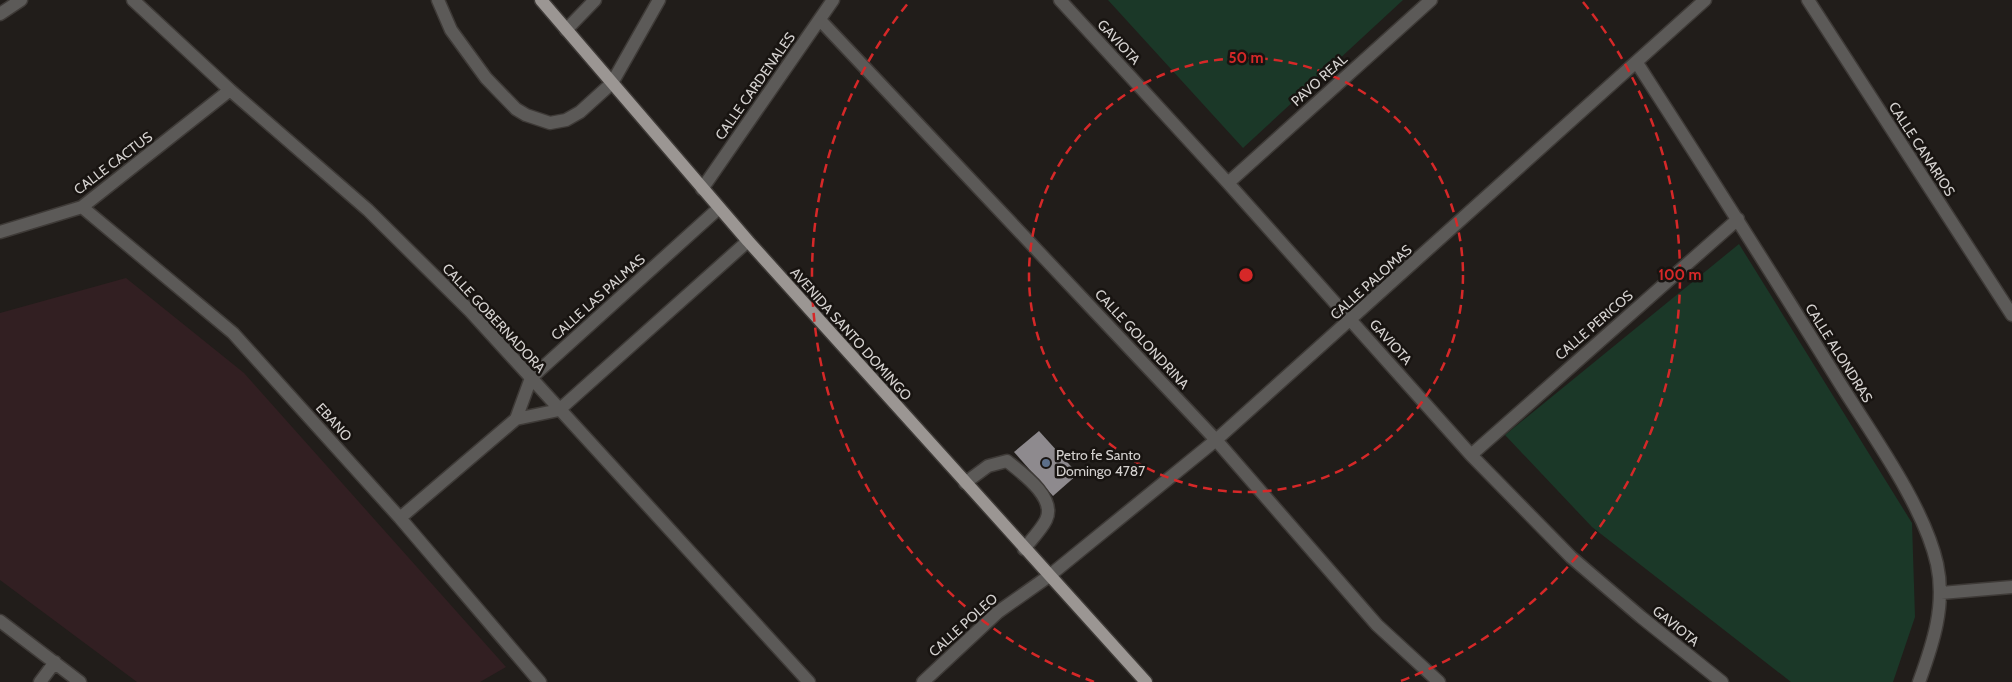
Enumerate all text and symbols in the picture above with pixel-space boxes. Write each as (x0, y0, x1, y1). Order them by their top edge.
street label: GAVIOTA (1094, 16, 1145, 69)
street label: CALLE CARDENALES (711, 29, 799, 143)
text: 50 m (1228, 49, 1264, 67)
street label: PAVO REAL (1287, 50, 1351, 110)
street label: CALLE CANARIOS (1885, 98, 1959, 200)
street label: CALLE CACTUS (70, 128, 156, 198)
street label: CALLE PALOMAS (1326, 241, 1416, 323)
street label: CALLE LAS PALMAS (547, 250, 649, 344)
street label: CALLE GOBERNADORA (439, 259, 550, 377)
street label: AVENIDA SANTO DOMINGO (786, 264, 916, 404)
centre of rings (1237, 266, 1255, 284)
text: 100 m (1658, 266, 1702, 284)
street label: CALLE GOLONDRINA (1091, 285, 1193, 393)
street label: CALLE PERICOS (1551, 286, 1637, 364)
street label: CALLE ALONDRAS (1801, 300, 1877, 406)
street label: GAVIOTA (1366, 315, 1416, 369)
street label: EBANO (312, 399, 356, 445)
place label: Petro fe Santo Domingo 4787 (1056, 446, 1145, 480)
marker: Petro fe Santo Domingo 4787 (1040, 457, 1052, 469)
street label: CALLE POLEO (925, 589, 1001, 661)
street label: GAVIOTA (1649, 602, 1703, 651)

